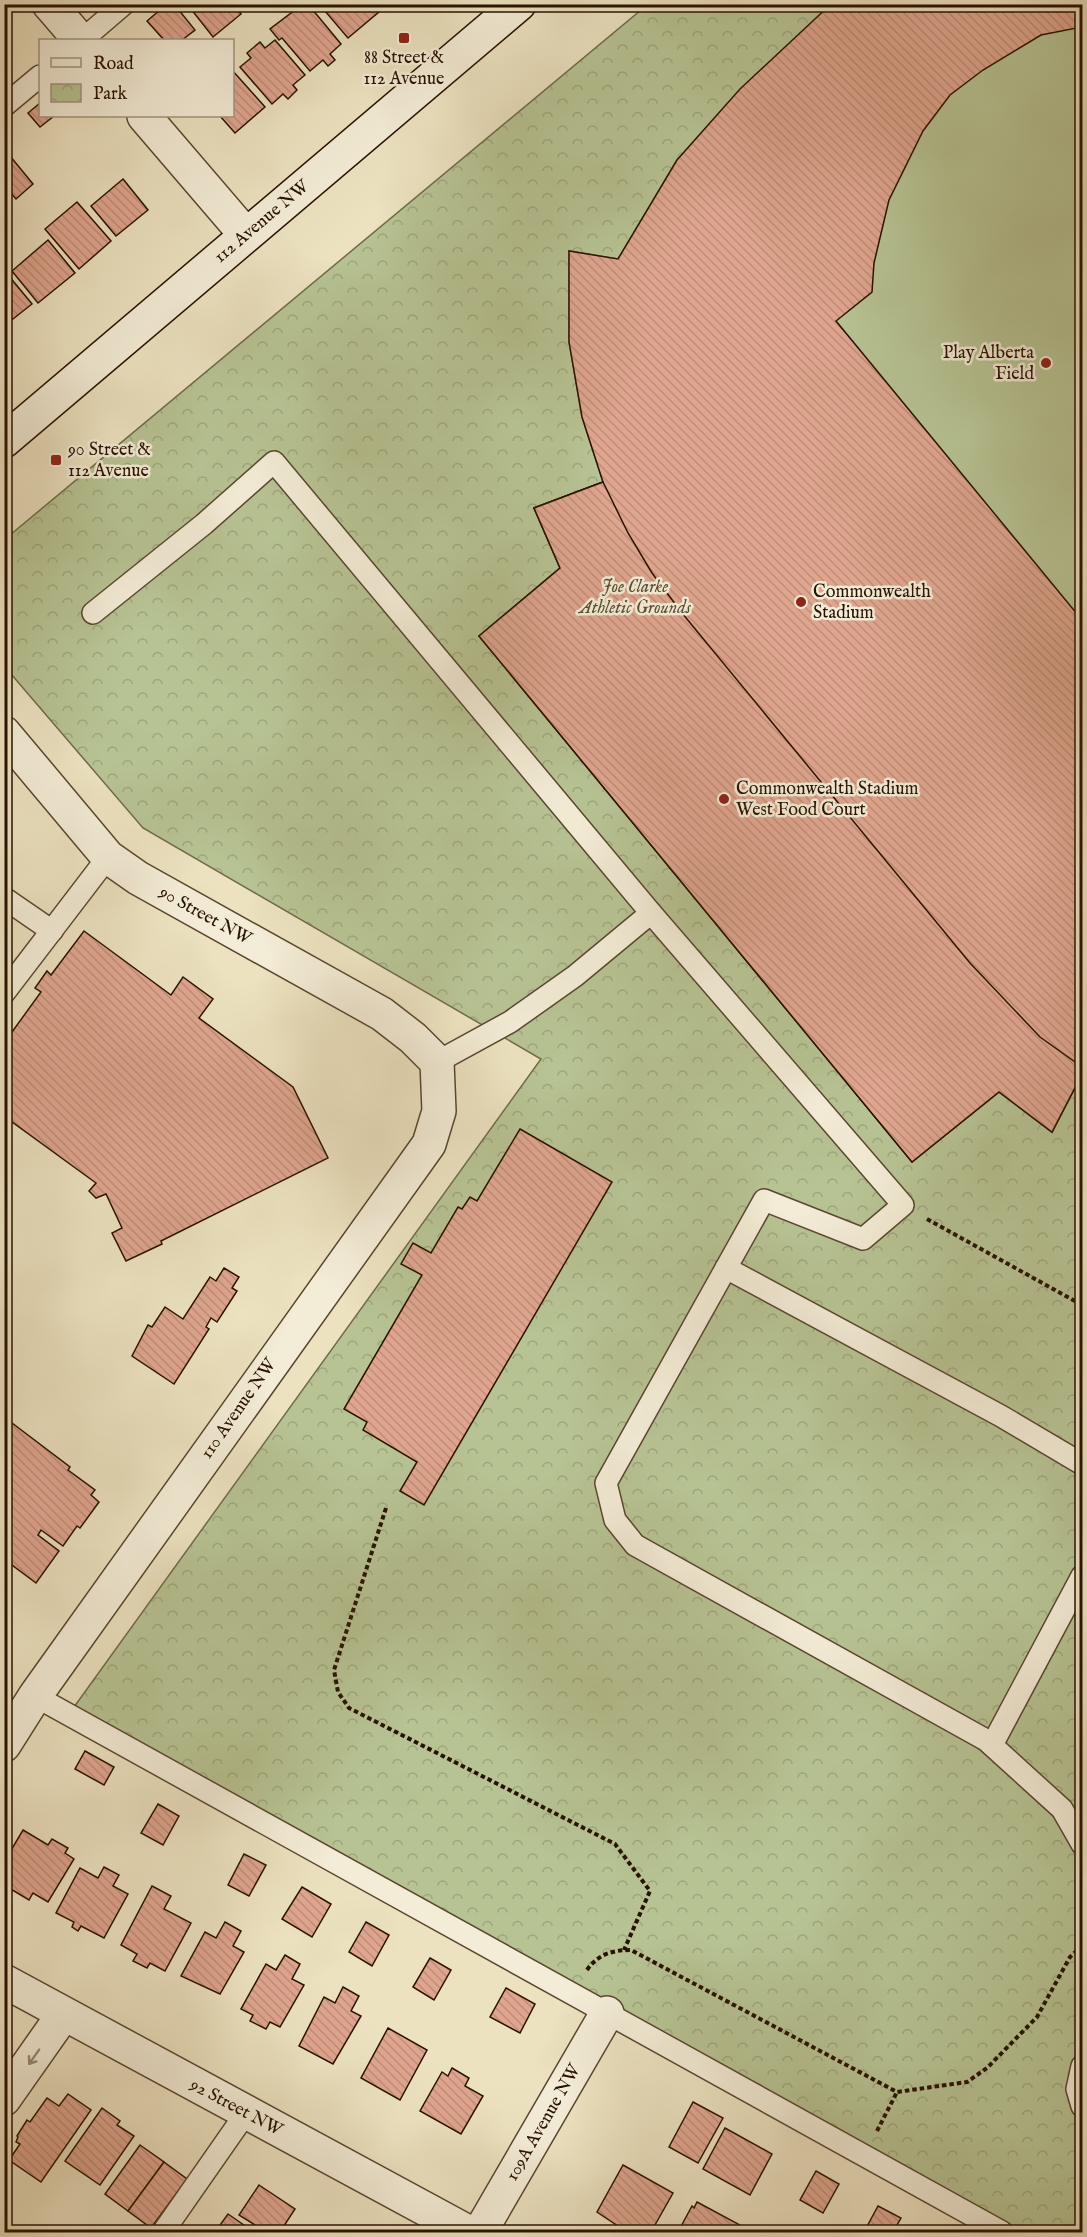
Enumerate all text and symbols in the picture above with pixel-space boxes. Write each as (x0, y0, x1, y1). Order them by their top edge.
marker: 88 Street & 112 Avenue (397, 31, 411, 45)
legend (39, 39, 234, 117)
place label: 88 Street & 112 Avenue (364, 47, 444, 91)
text: Road (93, 53, 134, 76)
text: Park (93, 83, 128, 106)
street label: 112 Avenue NW (210, 175, 315, 269)
place label: Play Alberta Field (943, 342, 1034, 386)
marker: Play Alberta Field (1039, 356, 1053, 370)
place label: 90 Street & 112 Avenue (67, 439, 151, 483)
marker: 90 Street & 112 Avenue (49, 453, 63, 467)
park label: Joe Clarke Athletic Grounds (577, 576, 692, 620)
place label: Commonwealth Stadium (813, 581, 931, 625)
marker: Commonwealth Stadium (794, 595, 808, 609)
place label: Commonwealth Stadium West Food Court (736, 778, 919, 822)
marker: Commonwealth Stadium West Food Court (717, 792, 731, 806)
street label: 90 Street NW (154, 881, 256, 951)
street label: 110 Avenue NW (196, 1353, 283, 1464)
one-way arrow (28, 2048, 40, 2065)
street label: 109A Avenue NW (501, 2060, 587, 2186)
street label: 92 Street NW (185, 2074, 287, 2142)

